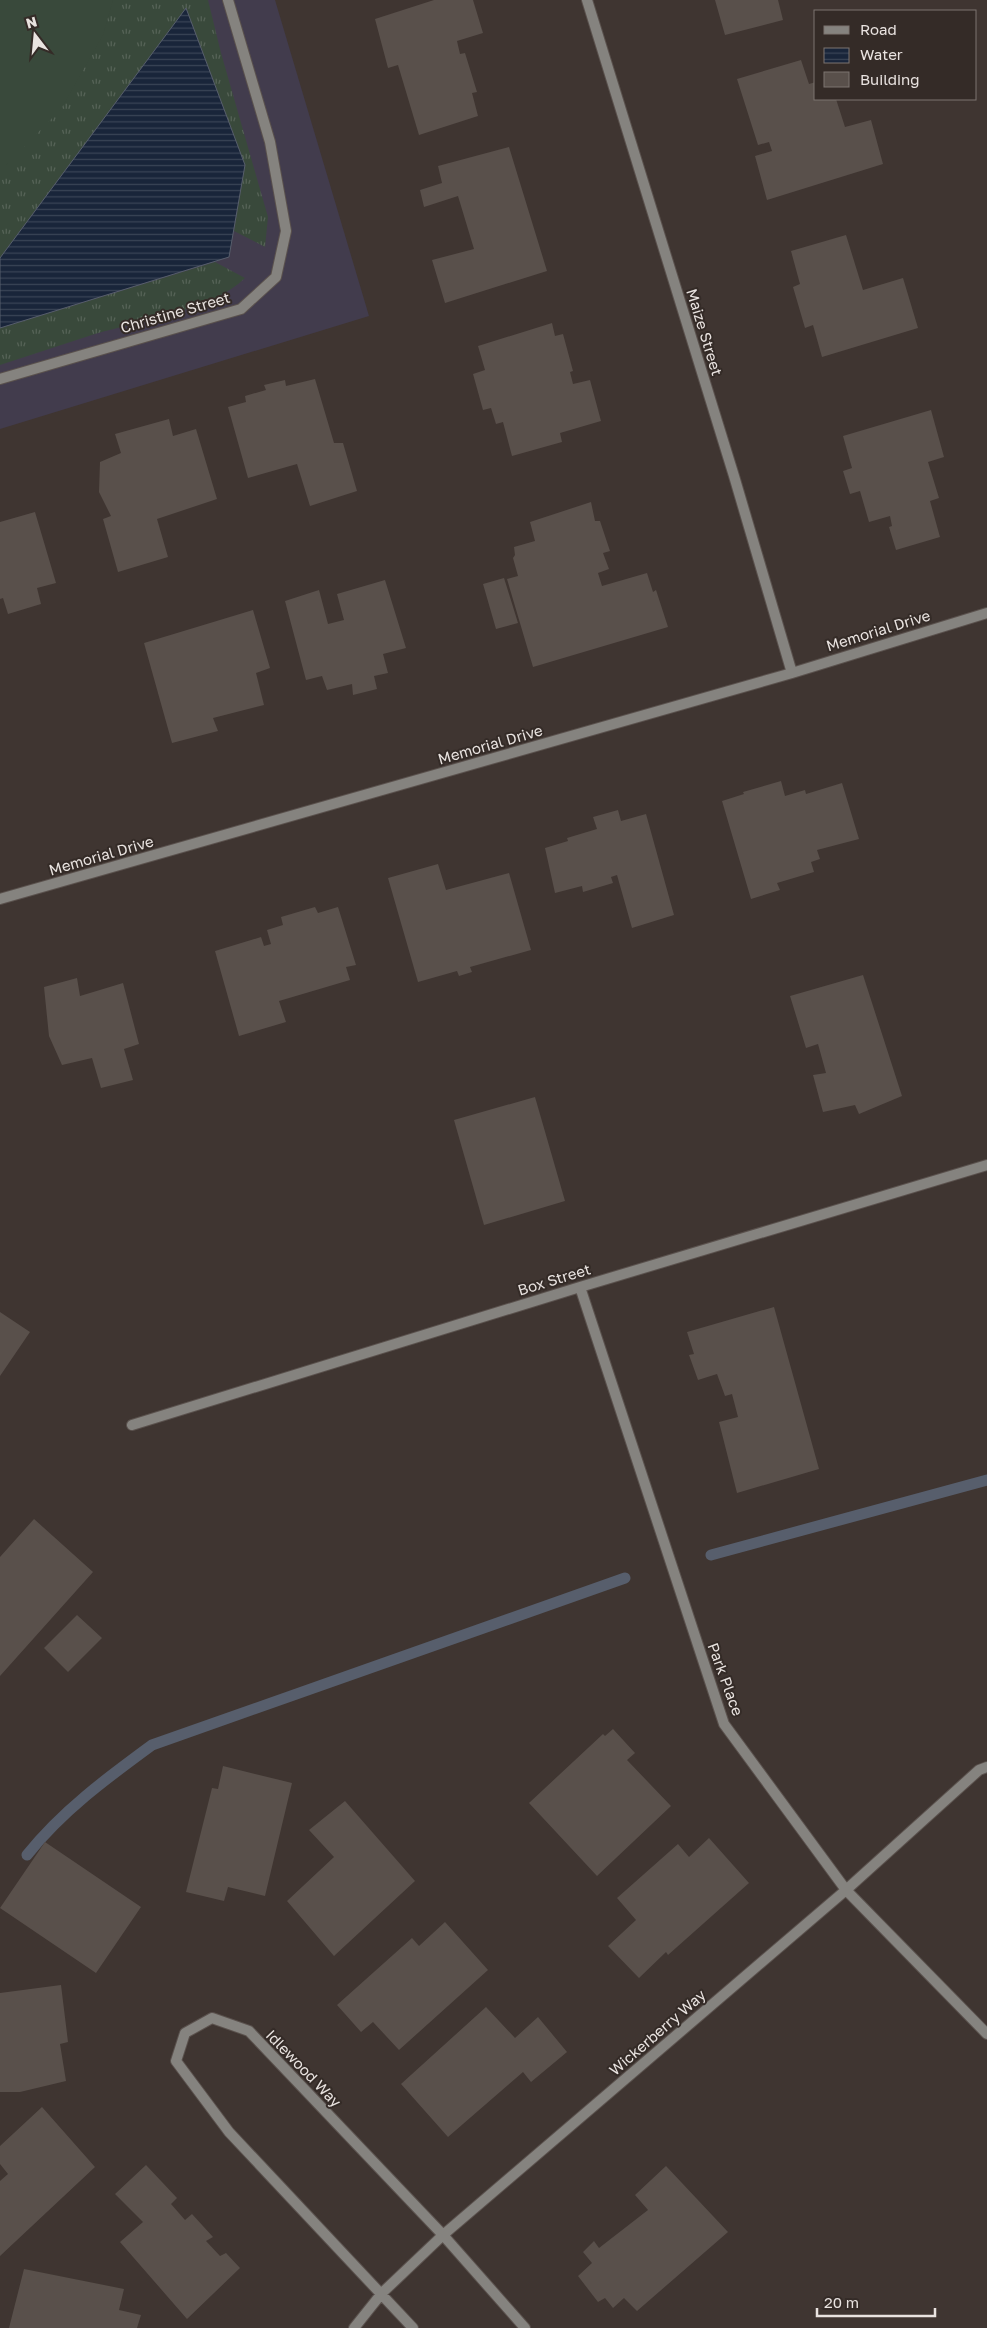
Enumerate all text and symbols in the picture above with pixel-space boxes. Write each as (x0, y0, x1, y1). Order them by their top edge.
north arrow (10, 10, 60, 60)
legend (814, 10, 977, 100)
text: N (24, 12, 39, 32)
text: Road (860, 20, 897, 38)
text: Water (860, 45, 903, 63)
text: Building (860, 70, 920, 88)
street label: Maize Street (683, 286, 727, 378)
street label: Christine Street (118, 288, 232, 336)
street label: Memorial Drive (824, 606, 933, 654)
street label: Memorial Drive (436, 720, 545, 768)
street label: Memorial Drive (47, 831, 156, 879)
street label: Box Street (515, 1259, 593, 1299)
street label: Park Place (705, 1640, 748, 1718)
street label: Wickerberry Way (605, 1985, 709, 2079)
street label: Idlewood Way (263, 2026, 346, 2111)
scale bar (817, 2286, 934, 2318)
text: 20 m (824, 2293, 859, 2311)

